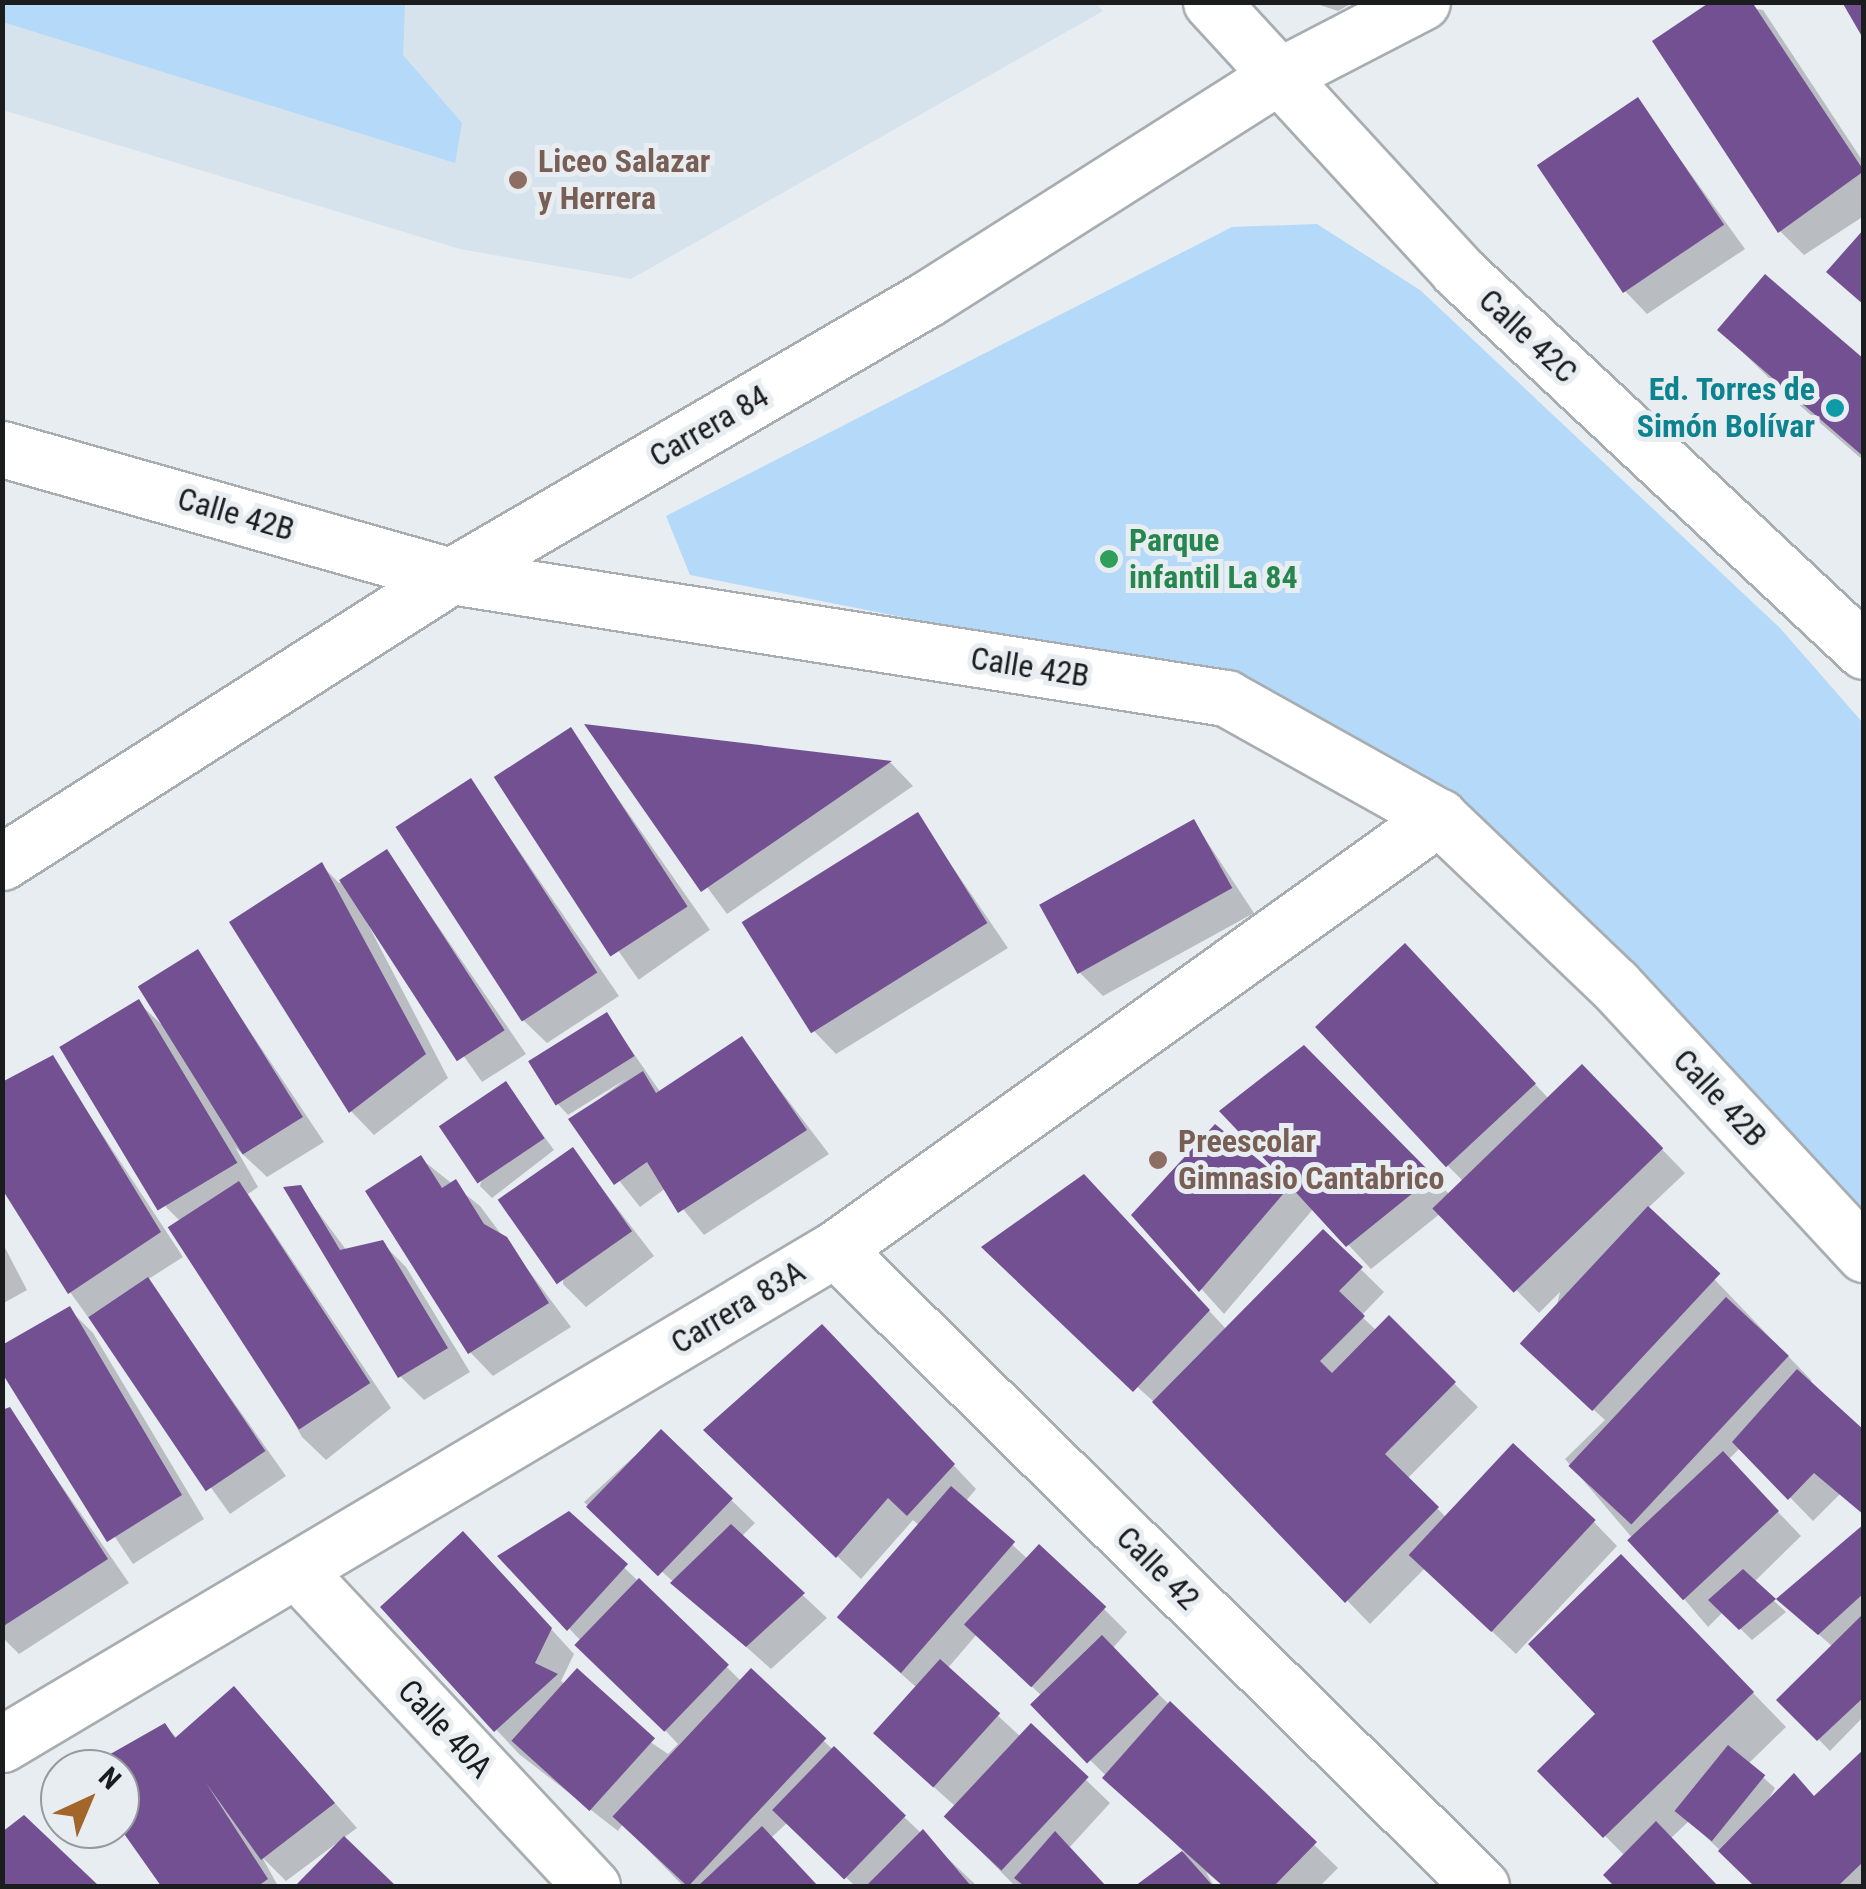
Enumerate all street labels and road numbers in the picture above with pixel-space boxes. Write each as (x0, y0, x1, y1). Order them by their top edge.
street label: Calle 42C (1471, 281, 1585, 391)
street label: Carrera 84 (643, 377, 775, 475)
street label: Calle 42B (173, 479, 299, 549)
street label: Calle 42B (968, 639, 1092, 695)
street label: Calle 42B (1665, 1041, 1775, 1155)
street label: Carrera 83A (664, 1252, 812, 1362)
street label: Calle 42 (1108, 1518, 1208, 1618)
street label: Calle 40A (390, 1672, 500, 1786)

